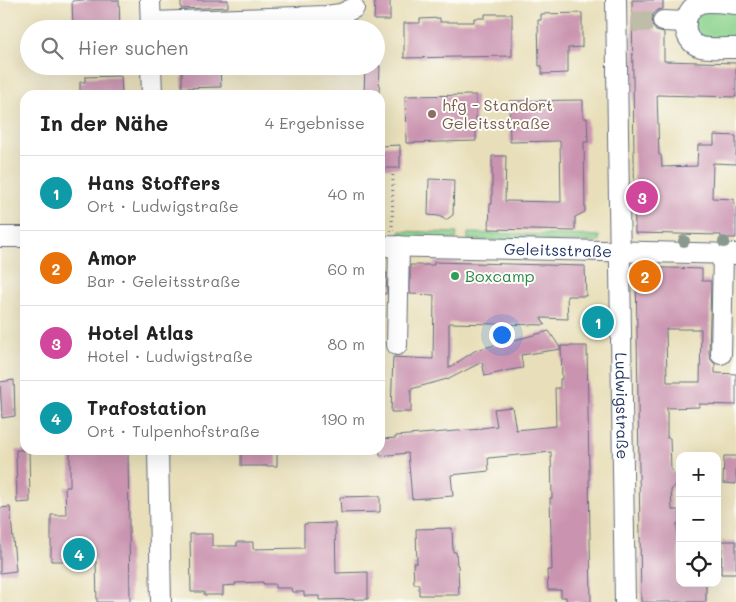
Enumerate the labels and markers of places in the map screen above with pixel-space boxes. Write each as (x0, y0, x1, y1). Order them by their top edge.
place label: hfg - Standort Geleitsstraße (442, 94, 553, 133)
marker: hfg - Standort Geleitsstraße (426, 108, 438, 120)
pin: 3 (626, 178, 658, 216)
pin: 2 (629, 257, 661, 295)
place label: Boxcamp (465, 265, 535, 286)
marker: Boxcamp (449, 270, 461, 282)
pin: 1 (582, 303, 614, 341)
pin: 4 (63, 535, 95, 573)

